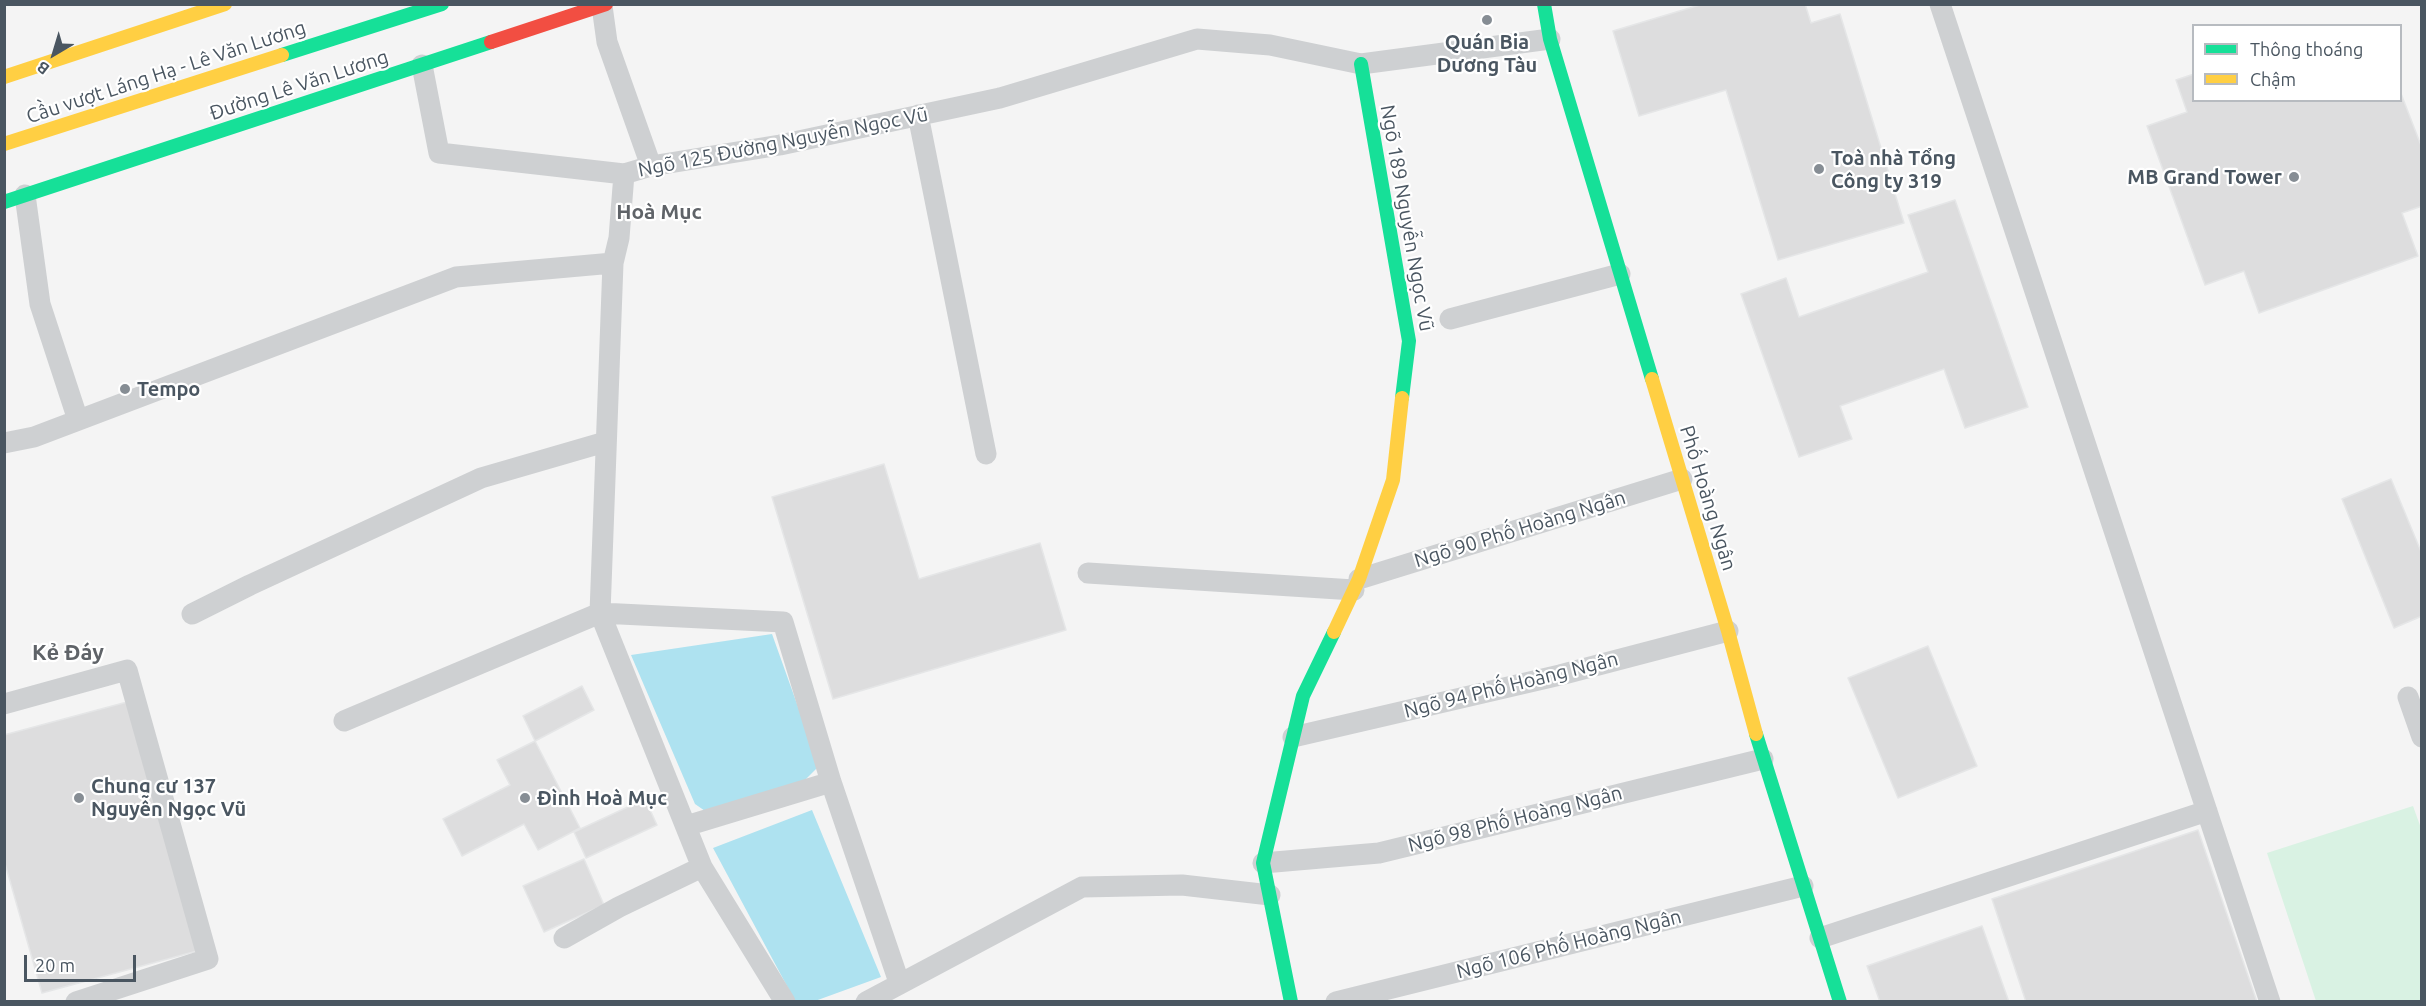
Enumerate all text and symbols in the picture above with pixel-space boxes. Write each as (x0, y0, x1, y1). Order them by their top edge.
marker: Quán Bia Dương Tàu (1480, 13, 1494, 27)
street label: Cầu vượt Láng Hạ - Lê Văn Lương (23, 15, 309, 129)
north arrow (24, 24, 84, 84)
legend (2192, 24, 2402, 102)
place label: Quán Bia Dương Tàu (1437, 30, 1537, 77)
text: Thông thoáng (2250, 39, 2363, 59)
street label: Đường Lê Văn Lương (207, 45, 391, 125)
text: B (33, 58, 53, 79)
text: Chậm (2250, 69, 2296, 89)
street label: Ngõ 125 Đường Nguyễn Ngọc Vũ (636, 102, 930, 182)
street label: Ngõ 189 Nguyễn Ngọc Vũ (1375, 103, 1439, 333)
place label: Toà nhà Tổng Công ty 319 (1831, 146, 1956, 193)
marker: Toà nhà Tổng Công ty 319 (1812, 162, 1826, 176)
place label: MB Grand Tower (2127, 165, 2282, 189)
marker: MB Grand Tower (2287, 170, 2301, 184)
district label: Hoà Mục (616, 199, 702, 225)
place label: Tempo (137, 377, 200, 401)
marker: Tempo (118, 382, 132, 396)
street label: Phố Hoàng Ngân (1675, 423, 1741, 573)
street label: Ngõ 90 Phố Hoàng Ngân (1411, 485, 1629, 573)
district label: Kẻ Đáy (32, 640, 104, 666)
street label: Ngõ 94 Phố Hoàng Ngân (1401, 647, 1621, 723)
place label: Chung cư 137 Nguyễn Ngọc Vũ (91, 774, 246, 821)
street label: Ngõ 98 Phố Hoàng Ngân (1405, 781, 1625, 857)
place label: Đình Hoà Mục (537, 786, 667, 810)
marker: Chung cư 137 Nguyễn Ngọc Vũ (72, 791, 86, 805)
marker: Đình Hoà Mục (518, 791, 532, 805)
street label: Ngõ 106 Phố Hoàng Ngân (1454, 904, 1684, 984)
scale bar (27, 943, 140, 981)
text: 20 m (35, 955, 75, 975)

